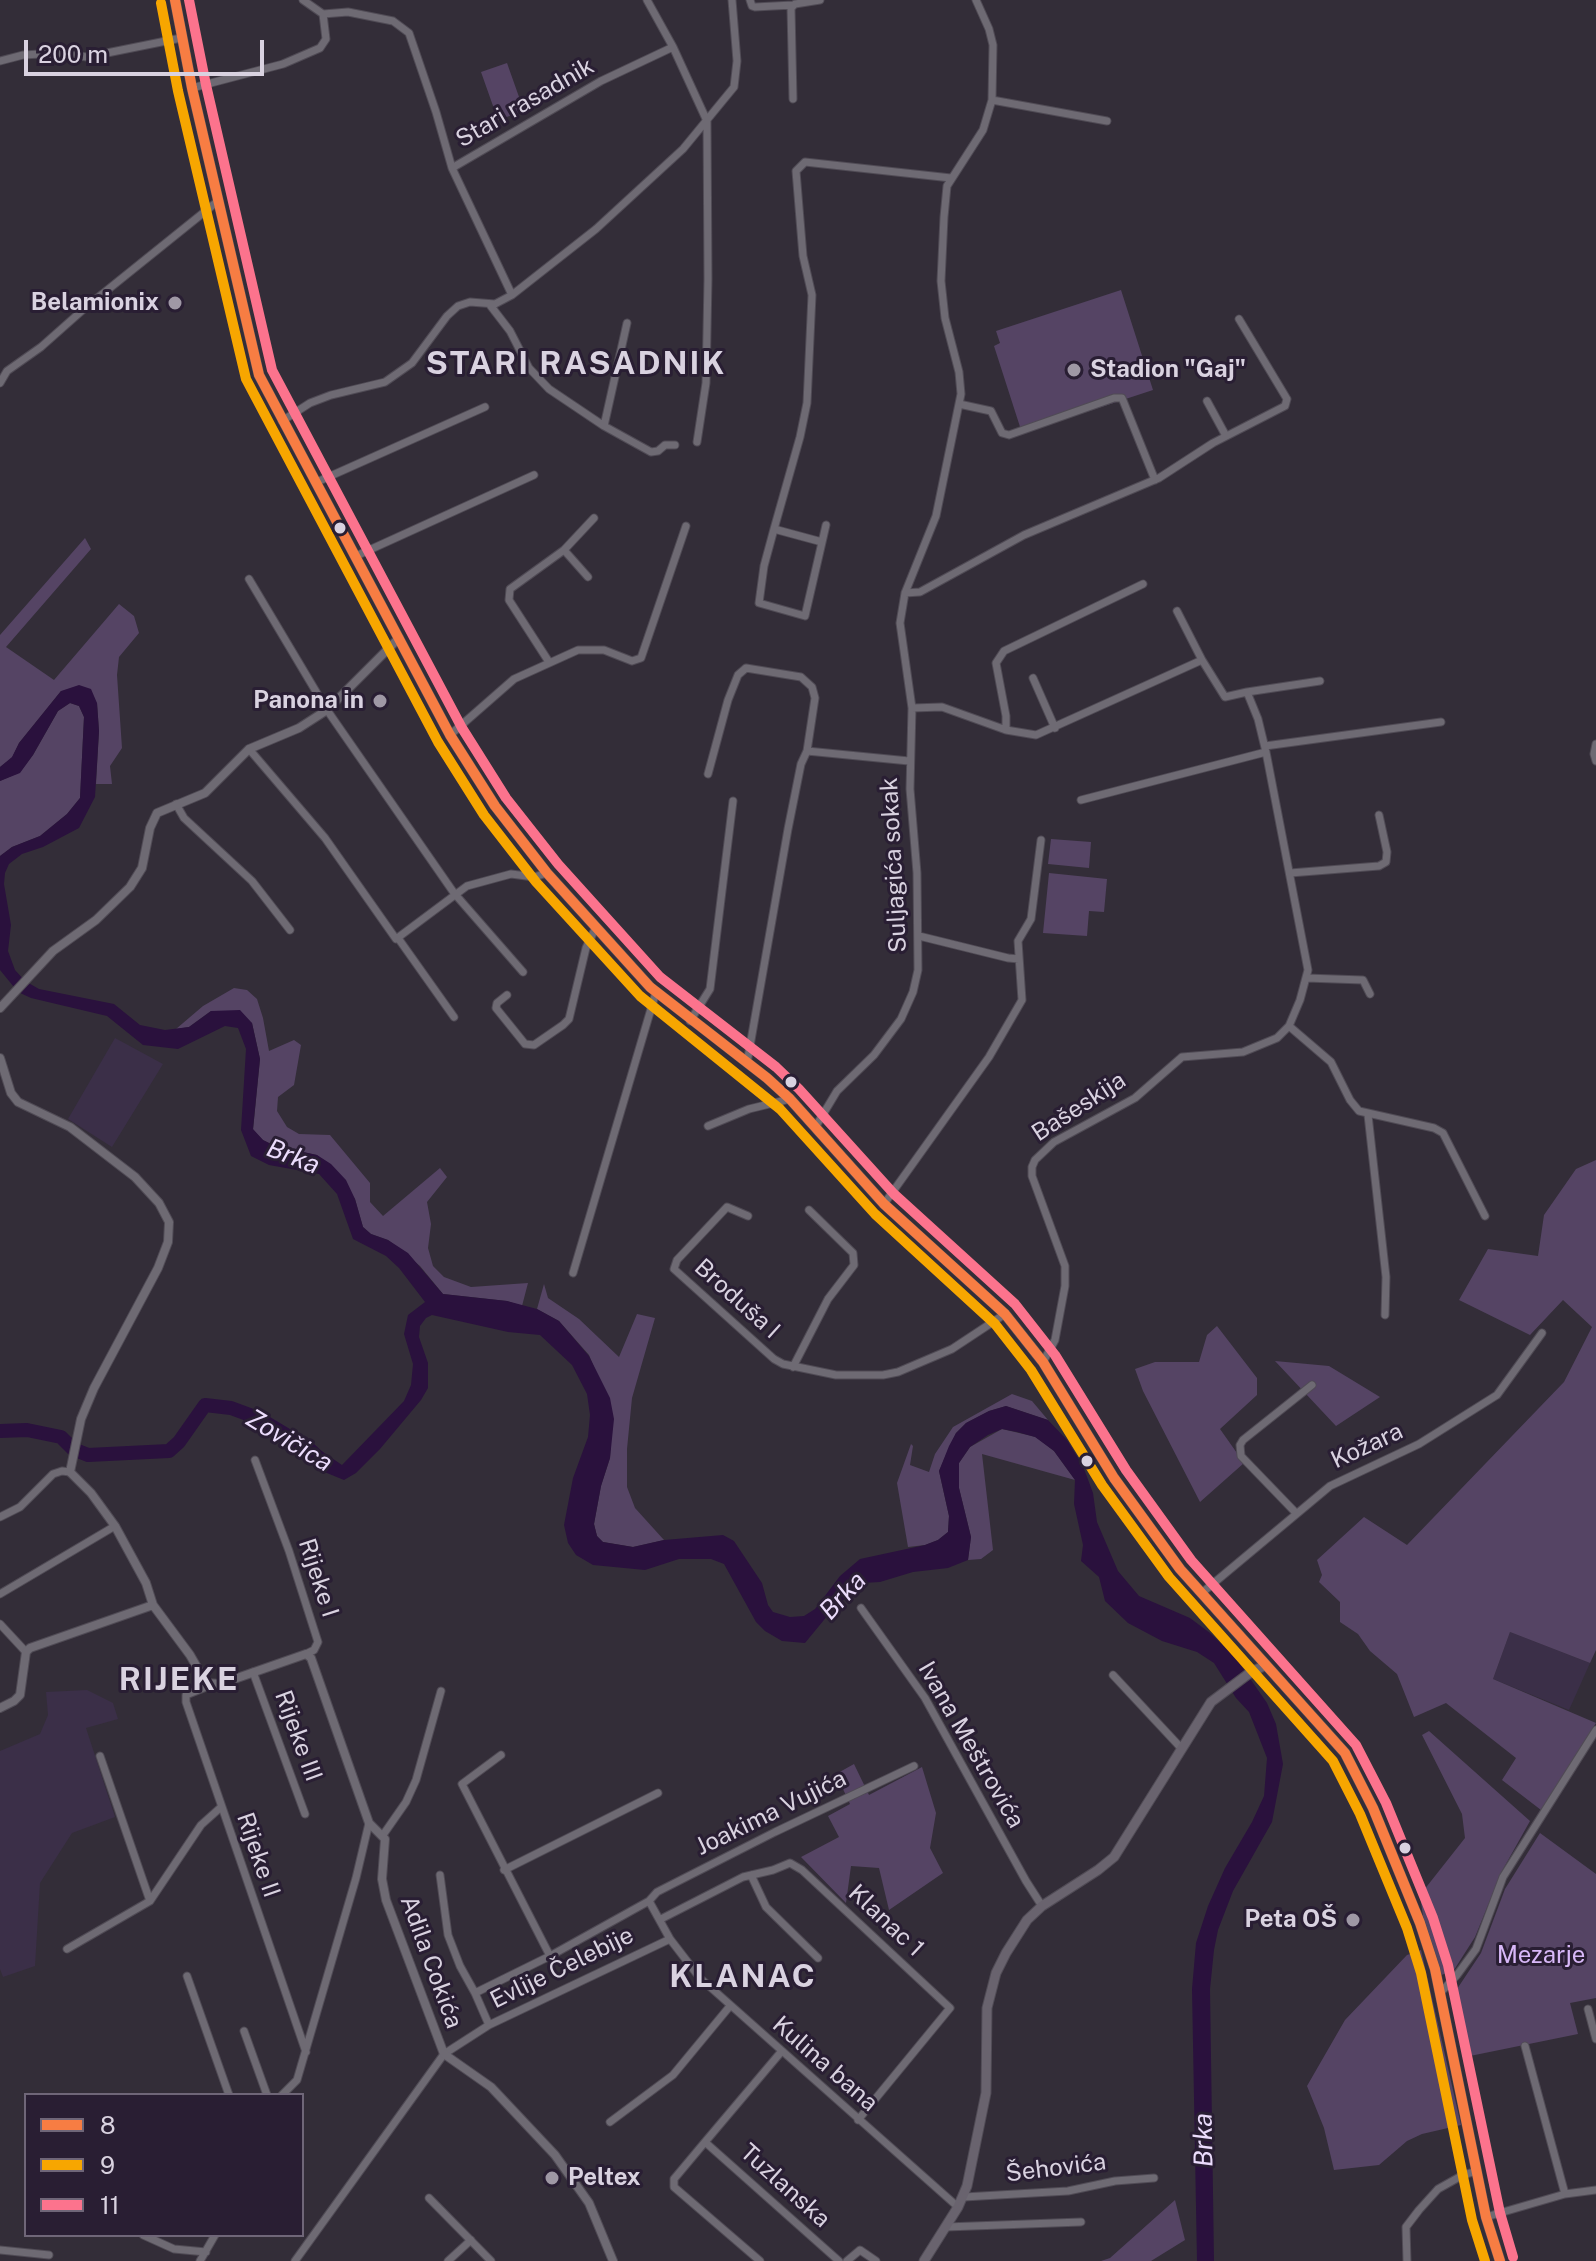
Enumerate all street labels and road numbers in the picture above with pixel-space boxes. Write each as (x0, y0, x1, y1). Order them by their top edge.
street label: Stari rasadnik (451, 52, 599, 154)
street label: Suljagića sokak (875, 777, 913, 953)
street label: Bašeskija (1027, 1066, 1131, 1148)
street label: Broduša I (688, 1253, 786, 1345)
street label: Kožara (1326, 1417, 1408, 1475)
street label: Rijeke I (292, 1535, 344, 1621)
street label: Ivana Meštrovića (912, 1657, 1030, 1833)
street label: Rijeke III (268, 1687, 328, 1785)
street label: Joakima Vujića (691, 1764, 851, 1862)
street label: Rijeke II (230, 1809, 286, 1901)
street label: Klanac 1 (842, 1879, 930, 1963)
street label: Adila Cokića (394, 1892, 468, 2032)
street label: Evlije Čelebije (486, 1921, 638, 2015)
street label: Kulina bana (766, 2010, 884, 2118)
street label: Tuzlanska (734, 2138, 836, 2234)
street label: Šehovića (1004, 2148, 1108, 2188)

